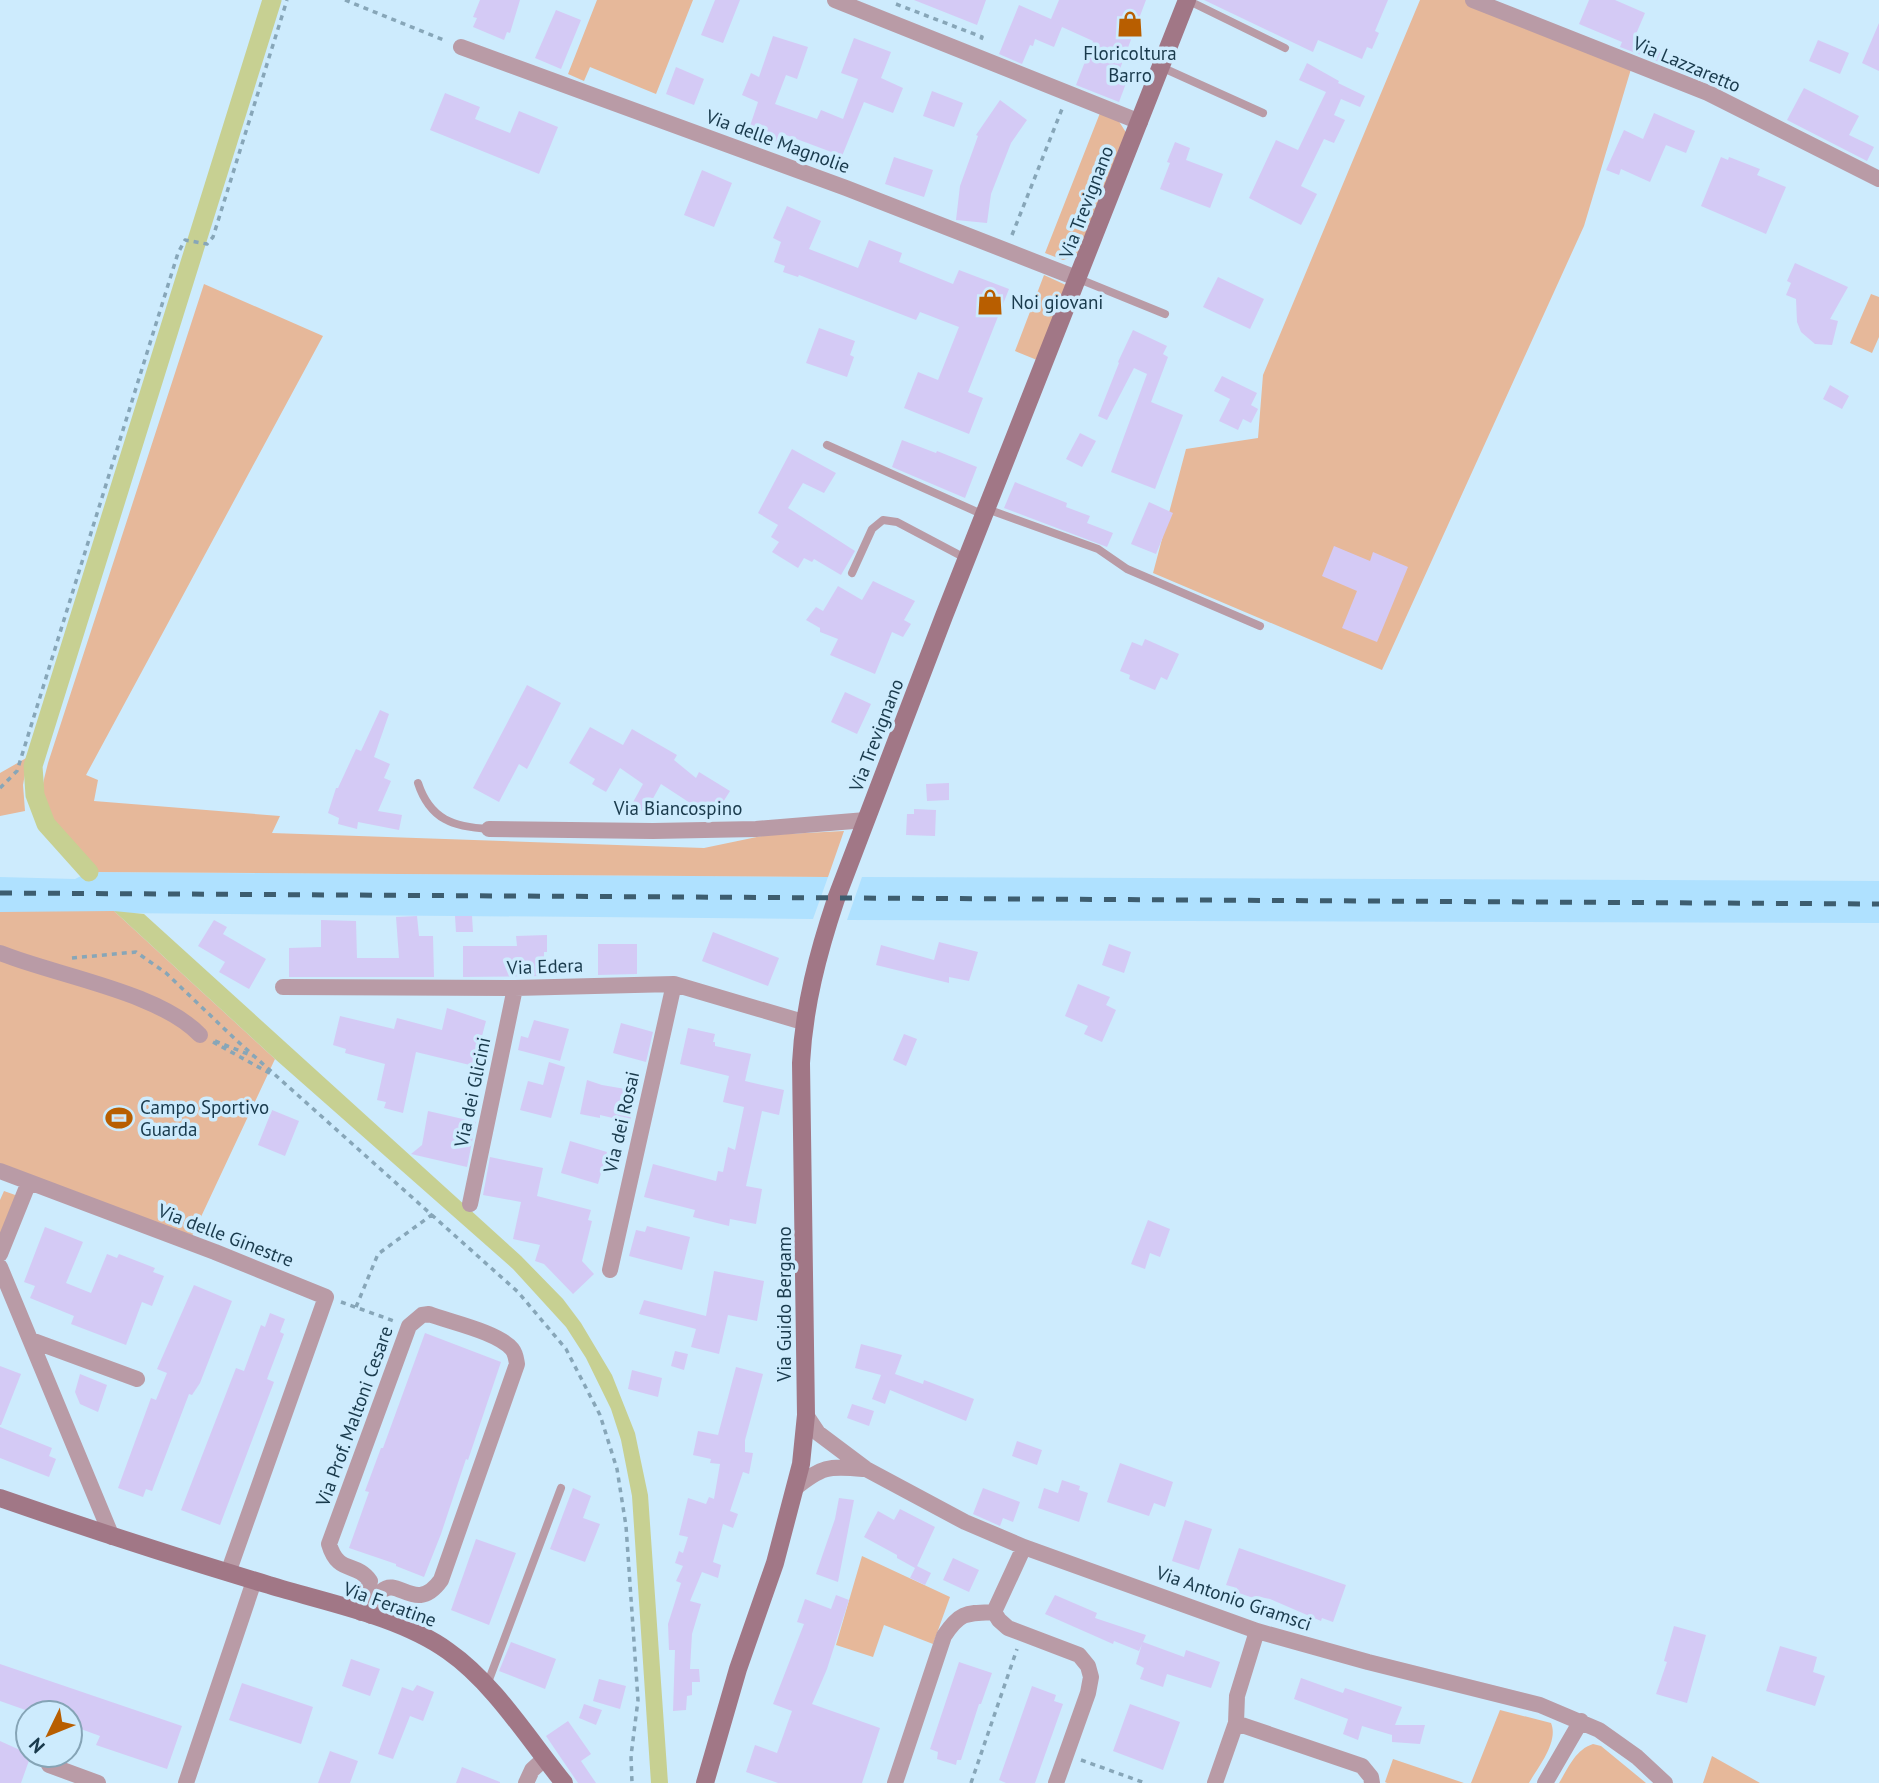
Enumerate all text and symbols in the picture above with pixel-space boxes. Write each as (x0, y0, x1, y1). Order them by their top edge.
shop icon: Floricoltura Barro (1115, 9, 1145, 39)
street label: Via Lazzaretto (1629, 30, 1744, 97)
place label: Floricoltura Barro (1083, 41, 1177, 87)
street label: Via delle Magnolie (702, 103, 853, 178)
street label: Via Trevignano (1053, 142, 1119, 263)
shop icon: Noi giovani (975, 287, 1005, 317)
place label: Noi giovani (1011, 290, 1103, 314)
street label: Via Trevignano (843, 675, 909, 796)
street label: Via Biancospino (613, 796, 742, 820)
street label: Via Edera (505, 953, 584, 979)
street label: Via dei Glicini (448, 1035, 495, 1150)
street label: Via dei Rosai (597, 1069, 644, 1176)
place label: Campo Sportivo Guarda (140, 1095, 269, 1141)
sports icon: Campo Sportivo Guarda (104, 1103, 134, 1133)
street label: Via delle Ginestre (154, 1198, 297, 1272)
street label: Via Guido Bergamo (772, 1226, 796, 1383)
street label: Via Prof. Maltoni Cesare (310, 1322, 398, 1510)
street label: Via Antonio Gramsci (1152, 1560, 1315, 1636)
street label: Via Feratine (339, 1576, 440, 1632)
north arrow (14, 1699, 84, 1769)
text: N (24, 1733, 50, 1758)

